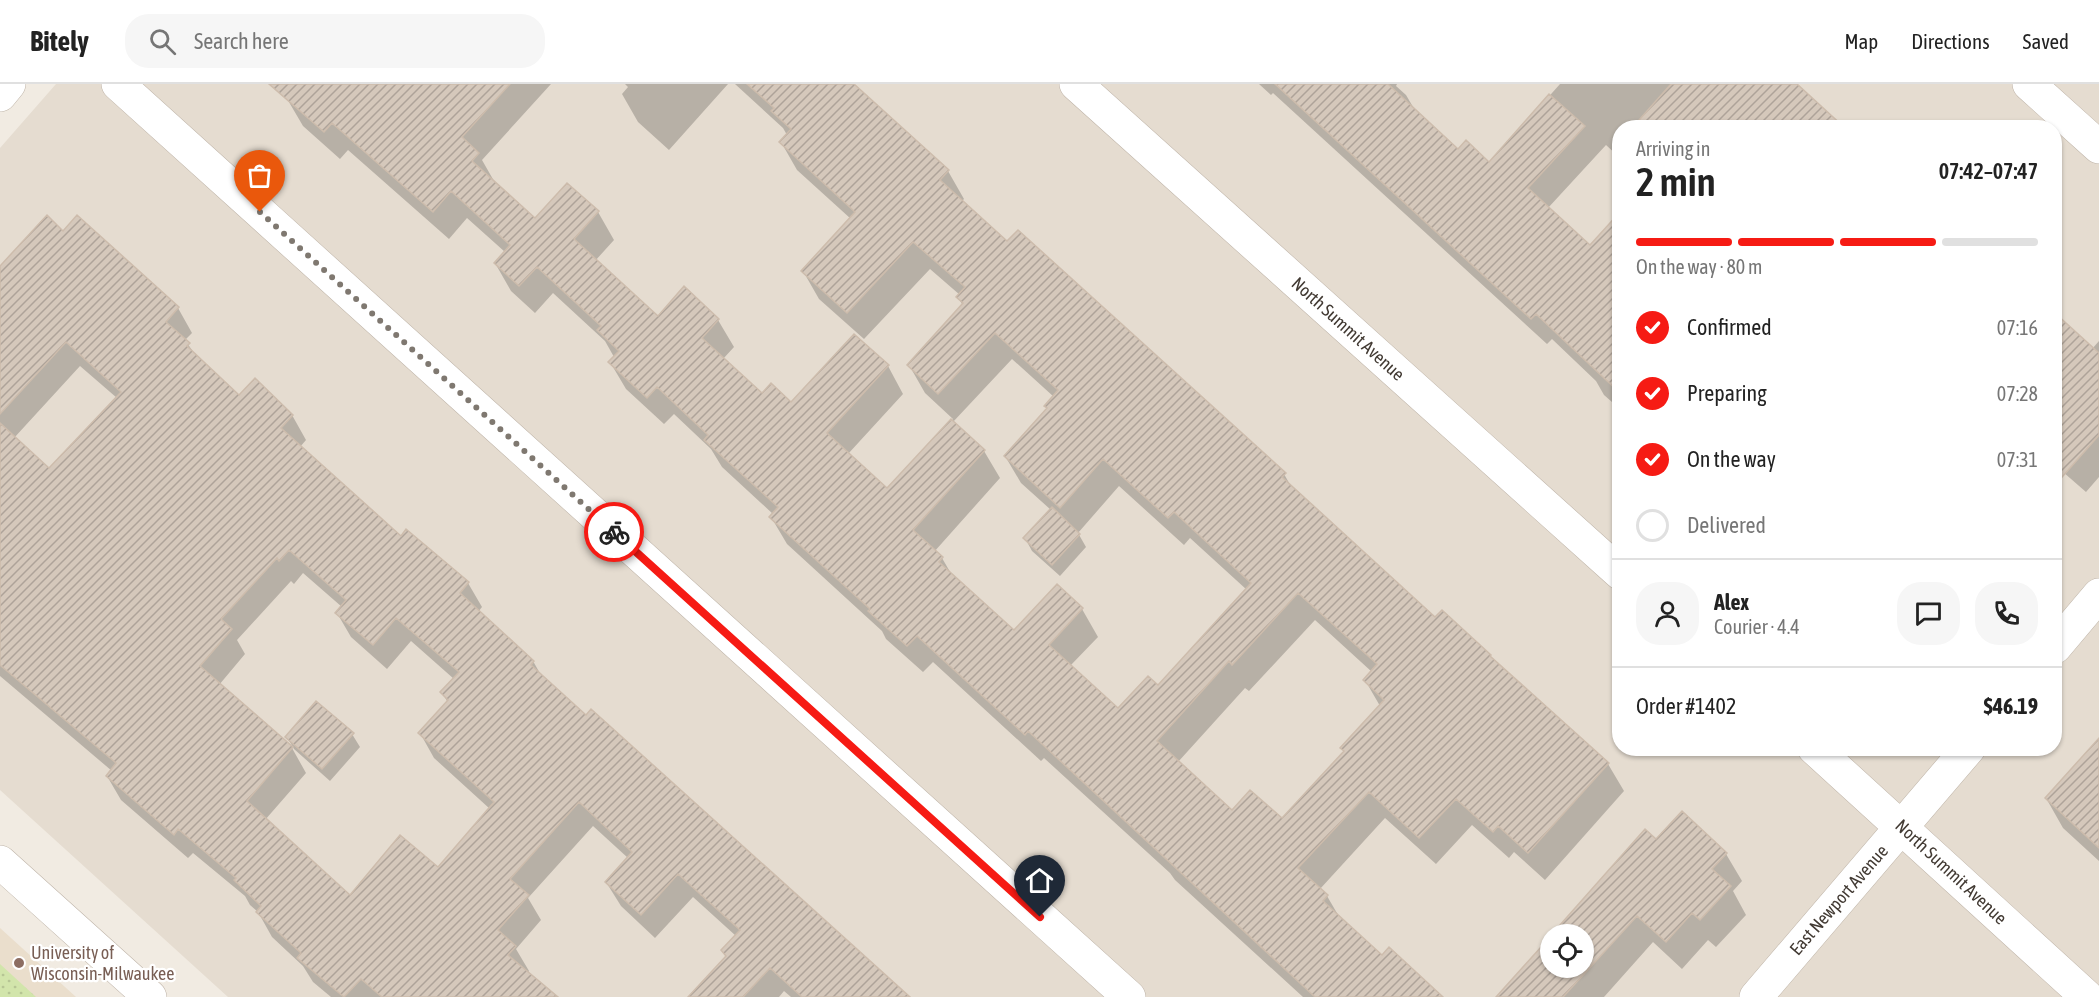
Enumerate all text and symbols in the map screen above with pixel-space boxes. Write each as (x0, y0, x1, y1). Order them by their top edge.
search box (125, 14, 545, 68)
text: Bitely (30, 25, 89, 57)
icon: search (146, 25, 179, 58)
text: Search here (194, 28, 289, 54)
text: Map (1844, 29, 1878, 53)
text: Directions (1911, 29, 1990, 53)
text: Saved (2023, 29, 2069, 53)
text: Arriving in (1636, 137, 1710, 160)
pin (234, 150, 285, 212)
text: 07:42–07:47 (1939, 158, 2038, 184)
icon: bag (243, 159, 276, 192)
text: 2 min (1636, 160, 1716, 204)
text: On the way · 80 m (1636, 255, 1762, 278)
street label: North Summit Avenue (1288, 273, 1409, 385)
icon: check (1636, 311, 1669, 344)
text: Confirmed (1687, 314, 1772, 340)
text: 07:16 (1997, 316, 2038, 339)
icon: check (1636, 377, 1669, 410)
text: Preparing (1687, 380, 1767, 406)
text: 07:28 (1997, 382, 2038, 405)
icon: check (1636, 443, 1669, 476)
text: On the way (1687, 446, 1776, 472)
text: 07:31 (1997, 448, 2038, 471)
courier (584, 502, 644, 562)
text: Delivered (1687, 512, 1766, 538)
icon: bike (598, 516, 631, 549)
button: person (1636, 582, 1699, 645)
button: chat (1897, 582, 1960, 645)
button: phone (1975, 582, 2038, 645)
text: Alex (1714, 589, 1749, 615)
text: Courier · 4.4 (1714, 615, 1800, 638)
text: Order #1402 (1636, 693, 1736, 719)
text: $46.19 (1983, 693, 2038, 719)
street label: North Summit Avenue (1891, 815, 2011, 929)
street label: East Newport Avenue (1785, 840, 1892, 959)
pin (1014, 855, 1065, 917)
icon: home (1023, 864, 1056, 897)
map controls (1540, 924, 1594, 978)
button: locate (1540, 924, 1594, 978)
place label: University of Wisconsin-Milwaukee (31, 942, 174, 984)
marker: University of Wisconsin-Milwaukee (12, 956, 26, 970)

